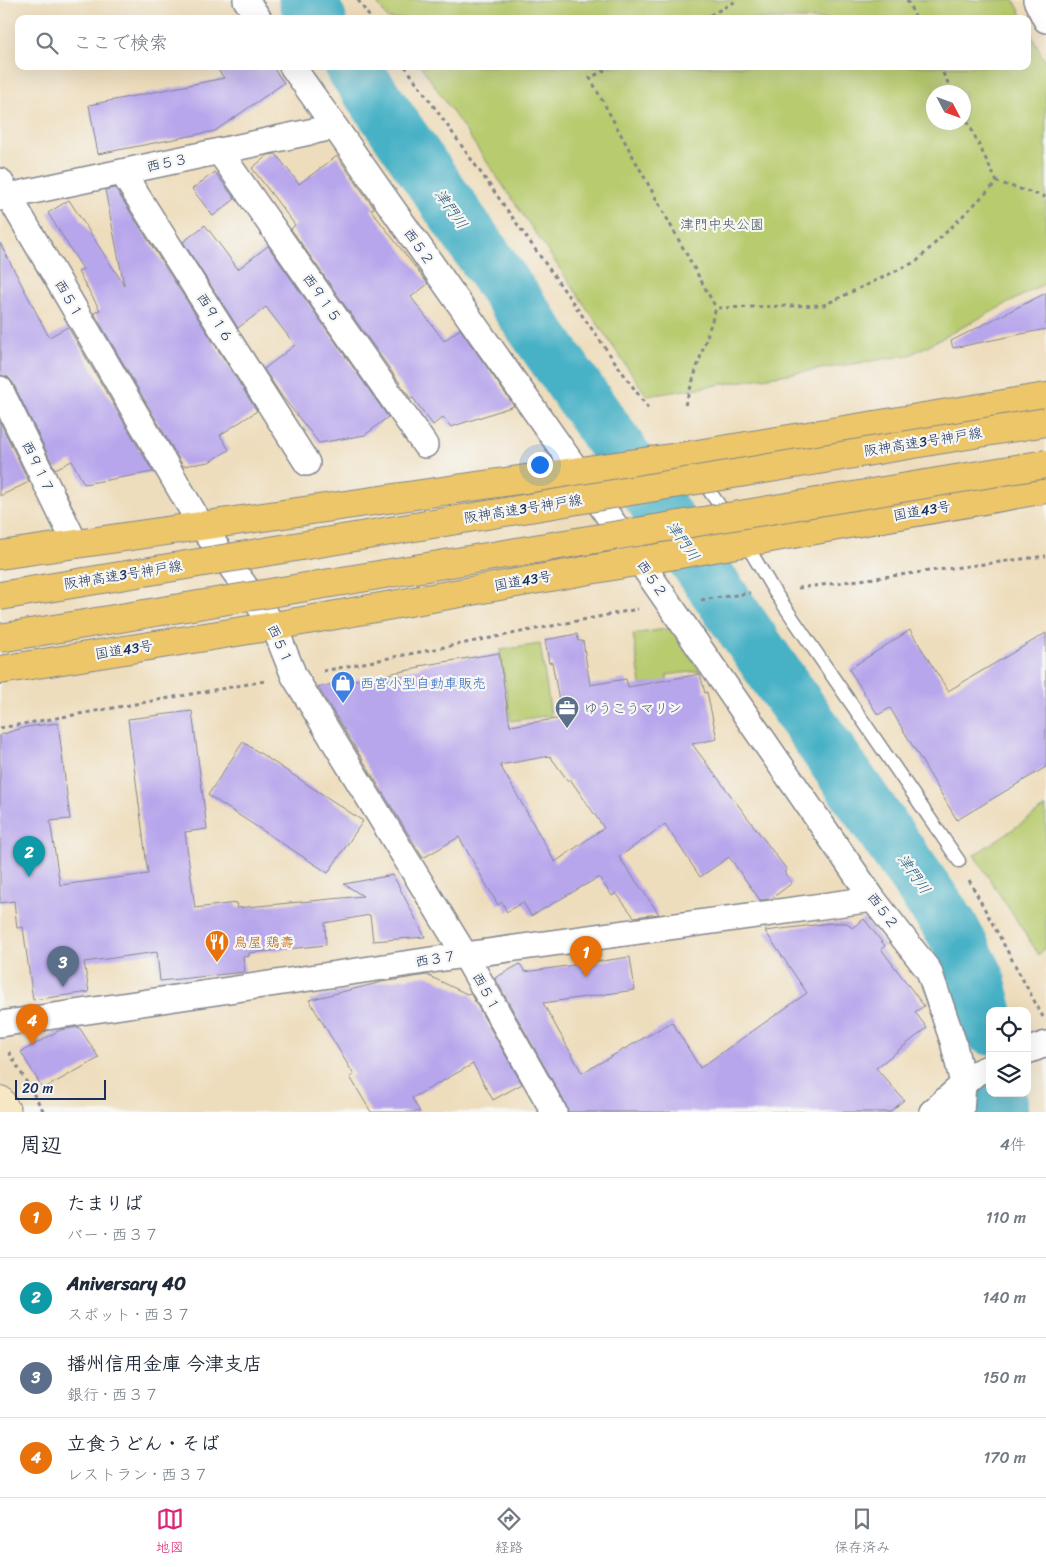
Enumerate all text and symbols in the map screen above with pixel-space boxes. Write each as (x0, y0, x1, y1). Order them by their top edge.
search box (15, 15, 1031, 70)
text: ここで検索 (73, 26, 168, 59)
icon: search (33, 29, 61, 57)
north arrow (926, 85, 971, 130)
street label: 西５３ (144, 146, 190, 180)
water label: 津門川 (427, 183, 475, 235)
park label: 津門中央公園 (680, 212, 764, 237)
street label: 西５２ (397, 223, 441, 271)
street label: 西９１５ (296, 268, 348, 328)
street label: 西５１ (48, 275, 90, 323)
street label: 西９１６ (190, 288, 240, 348)
street label: 阪神高速3号神戸線 (862, 420, 984, 464)
street label: 西９１７ (14, 436, 62, 498)
your location (527, 452, 553, 478)
street label: 阪神高速3号神戸線 (462, 487, 584, 531)
street label: 国道43号 (891, 494, 953, 528)
water label: 津門川 (659, 515, 707, 567)
street label: 阪神高速3号神戸線 (62, 553, 184, 597)
street label: 西５２ (630, 555, 674, 603)
street label: 国道43号 (492, 564, 554, 598)
street label: 西５１ (260, 620, 300, 668)
street label: 国道43号 (93, 633, 155, 667)
shop icon: 西宮小型自動車販売 (330, 670, 356, 704)
place label: 西宮小型自動車販売 (360, 671, 486, 696)
office icon: ゆうこうマリン (554, 695, 580, 729)
place label: ゆうこうマリン (584, 696, 682, 721)
pin: 2 (13, 836, 45, 877)
water label: 津門川 (890, 848, 938, 900)
street label: 西５２ (860, 887, 906, 935)
restaurant icon: 鳥屋 鶏壽 (204, 929, 230, 963)
place label: 鳥屋 鶏壽 (234, 930, 294, 955)
pin: 1 (570, 936, 602, 977)
street label: 西３７ (413, 943, 459, 975)
pin: 3 (47, 946, 79, 987)
street label: 西５１ (465, 968, 507, 1016)
pin: 4 (16, 1004, 48, 1045)
map controls (986, 1007, 1031, 1097)
button: locate (986, 1007, 1031, 1052)
button: layers (986, 1052, 1031, 1097)
text: 20 m (22, 1076, 53, 1101)
scale bar (15, 1077, 106, 1100)
text: 周辺 (20, 1126, 62, 1164)
text: 4件 (1000, 1130, 1026, 1159)
text: たまりば (67, 1187, 143, 1220)
text: 1 (33, 1203, 39, 1232)
text: 110 m (986, 1203, 1026, 1232)
text: バー · 西３７ (67, 1220, 160, 1249)
text: Aniversary 40 (67, 1267, 186, 1300)
text: 2 (31, 1283, 41, 1312)
text: 140 m (983, 1283, 1026, 1312)
text: スポット · 西３７ (67, 1300, 192, 1329)
text: 播州信用金庫 今津支店 (67, 1347, 262, 1380)
text: 3 (32, 1363, 40, 1392)
text: 150 m (983, 1363, 1026, 1392)
text: 銀行 · 西３７ (67, 1380, 160, 1409)
text: 立食うどん・そば (67, 1427, 220, 1460)
text: 4 (31, 1443, 41, 1472)
text: 170 m (983, 1443, 1026, 1472)
text: レストラン · 西３７ (67, 1460, 209, 1489)
tab: 地図 (156, 1505, 184, 1560)
tab: 経路 (495, 1505, 523, 1560)
tab: 保存済み (834, 1505, 890, 1560)

